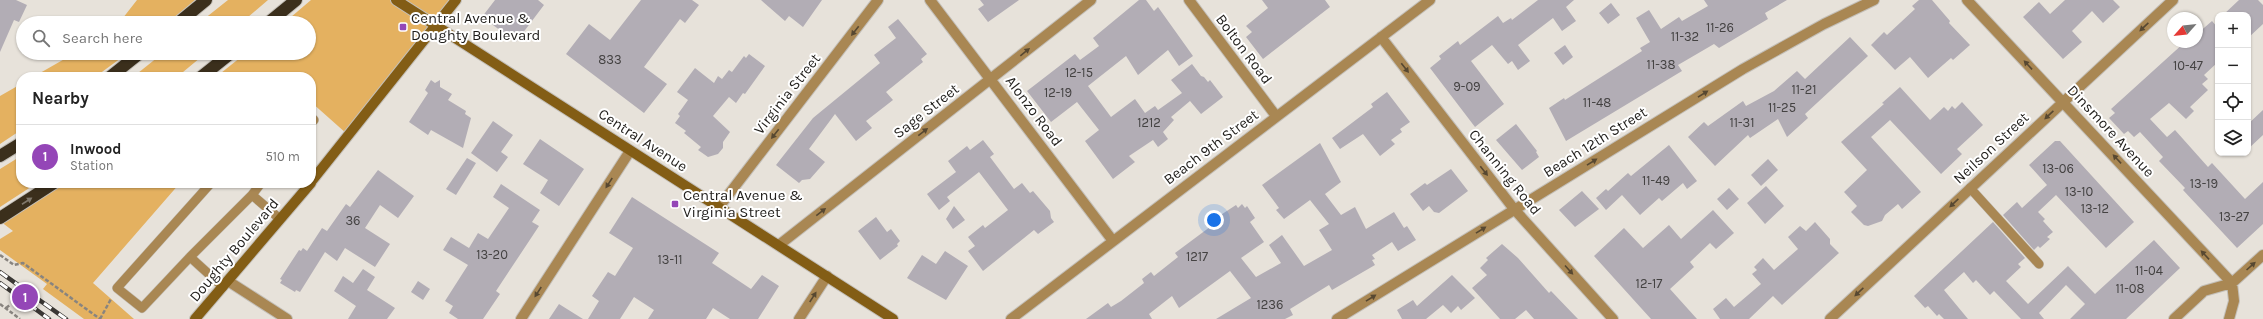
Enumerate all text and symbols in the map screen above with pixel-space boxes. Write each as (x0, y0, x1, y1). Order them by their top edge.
place label: Central Avenue & Doughty Boulevard (411, 9, 541, 44)
street label: Bolton Road (1212, 11, 1276, 87)
north arrow (2167, 12, 2203, 48)
map controls (2215, 12, 2251, 156)
button: + (2215, 12, 2251, 48)
search box (16, 16, 316, 60)
house number: 11-26 (1706, 20, 1734, 35)
marker: Central Avenue & Doughty Boulevard (398, 22, 408, 32)
one-way arrow (2139, 22, 2150, 31)
one-way arrow (850, 25, 859, 36)
icon: search (30, 27, 52, 49)
text: Search here (62, 29, 143, 47)
house number: 11-32 (1671, 29, 1699, 44)
one-way arrow (1020, 48, 1031, 56)
button: − (2215, 48, 2251, 84)
street label: Virginia Street (750, 50, 824, 138)
house number: 833 (598, 52, 622, 67)
house number: 11-38 (1647, 57, 1675, 72)
house number: 10-47 (2173, 58, 2203, 73)
one-way arrow (2024, 60, 2033, 69)
one-way arrow (1401, 62, 1409, 73)
house number: 12-15 (1065, 65, 1093, 80)
street label: Alonzo Road (1002, 72, 1066, 150)
house number: 9-09 (1453, 79, 1481, 94)
street label: Sage Street (890, 80, 963, 142)
street label: Dinsmore Avenue (2064, 81, 2158, 181)
house number: 11-21 (1792, 82, 1816, 97)
button: locate (2215, 84, 2251, 120)
house number: 12-19 (1044, 85, 1072, 100)
text: Nearby (32, 88, 89, 108)
one-way arrow (1698, 90, 1708, 98)
house number: 11-48 (1583, 95, 1611, 110)
house number: 11-25 (1768, 100, 1796, 115)
street label: Beach 12th Street (1540, 103, 1650, 181)
street label: Central Avenue (595, 105, 691, 175)
street label: Beach 9th Street (1160, 105, 1262, 188)
street label: Neilson Street (1950, 108, 2033, 187)
one-way arrow (2044, 110, 2054, 120)
house number: 1212 (1137, 115, 1161, 130)
house number: 11-31 (1729, 115, 1755, 130)
button: layers (2215, 120, 2251, 156)
street label: Channing Road (1465, 126, 1545, 218)
one-way arrow (771, 128, 780, 139)
one-way arrow (918, 128, 929, 137)
text: Inwood (70, 140, 121, 158)
text: 1 (43, 149, 47, 164)
text: 510 m (265, 149, 300, 164)
one-way arrow (2113, 155, 2122, 164)
text: Station (70, 158, 114, 173)
one-way arrow (1587, 158, 1597, 166)
house number: 13-06 (2042, 161, 2074, 176)
one-way arrow (1480, 165, 1489, 176)
house number: 11-49 (1642, 173, 1670, 188)
house number: 13-19 (2190, 176, 2218, 191)
one-way arrow (605, 177, 612, 189)
house number: 13-10 (2065, 184, 2094, 199)
place label: Central Avenue & Virginia Street (683, 186, 803, 221)
street label: Doughty Boulevard (185, 195, 283, 305)
one-way arrow (21, 197, 33, 204)
marker: Central Avenue & Virginia Street (670, 199, 680, 209)
one-way arrow (1949, 199, 1959, 208)
house number: 13-12 (2081, 201, 2109, 216)
one-way arrow (815, 208, 826, 216)
house number: 13-27 (2219, 209, 2249, 224)
your location (1204, 210, 1224, 230)
house number: 36 (345, 213, 361, 228)
one-way arrow (1476, 226, 1486, 234)
house number: 13-20 (476, 247, 508, 262)
house number: 1217 (1186, 249, 1208, 264)
one-way arrow (2201, 250, 2210, 260)
house number: 13-11 (657, 252, 683, 267)
one-way arrow (2246, 261, 2256, 271)
house number: 11-04 (2135, 263, 2163, 278)
one-way arrow (1564, 264, 1573, 275)
house number: 12-17 (1636, 276, 1662, 291)
house number: 11-08 (2116, 281, 2144, 296)
pin: 1 (12, 282, 38, 312)
one-way arrow (534, 287, 542, 298)
one-way arrow (1854, 287, 1864, 297)
one-way arrow (810, 292, 817, 303)
one-way arrow (1365, 295, 1377, 302)
house number: 1236 (1257, 297, 1283, 312)

